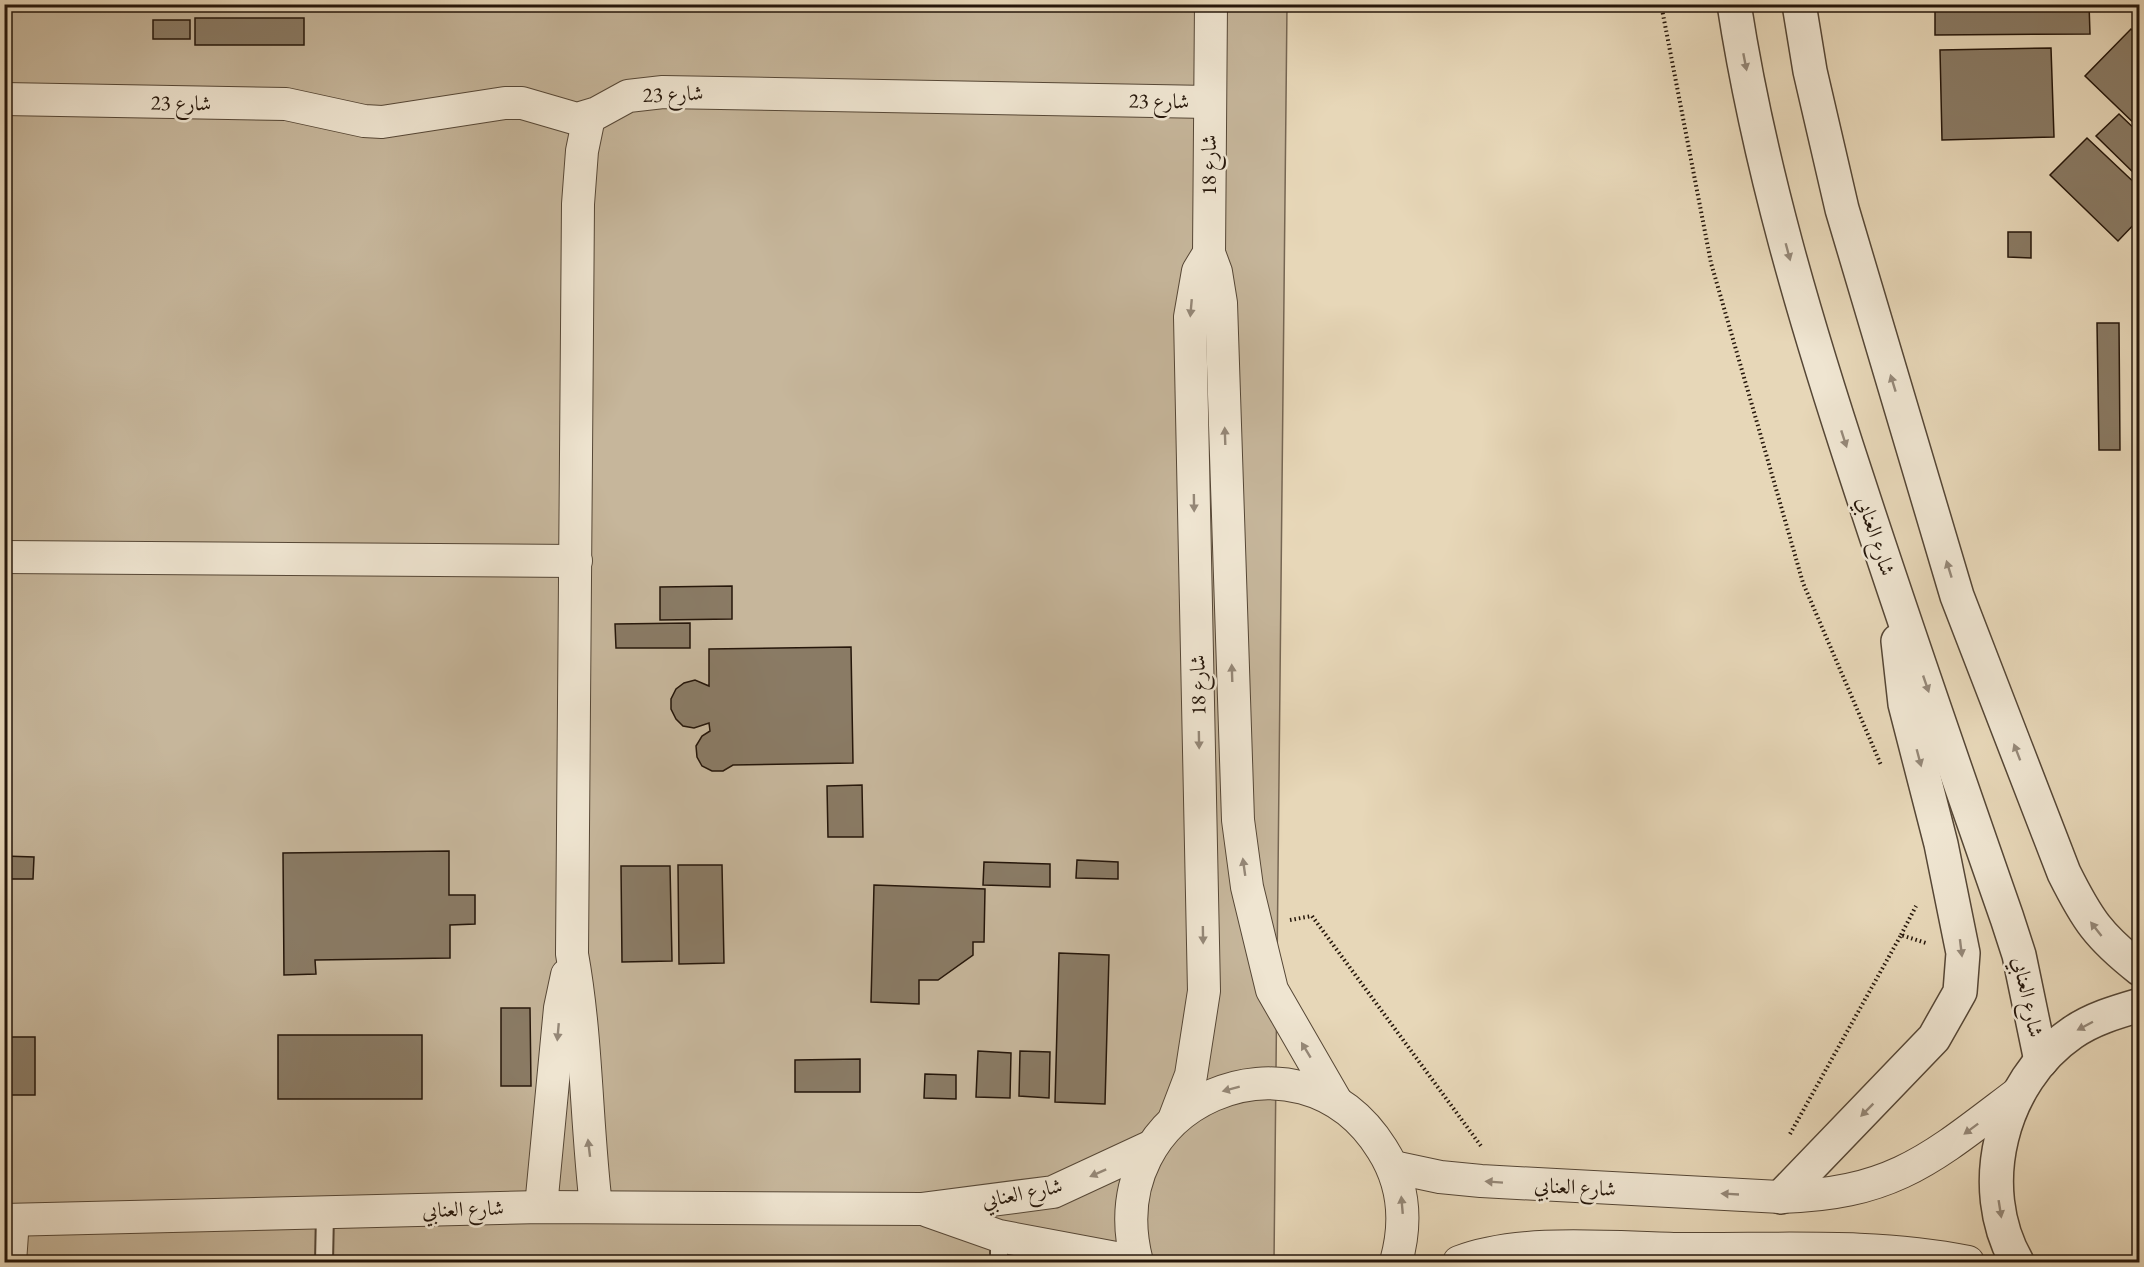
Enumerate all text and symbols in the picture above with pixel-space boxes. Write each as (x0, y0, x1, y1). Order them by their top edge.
one-way arrow (1741, 53, 1750, 72)
street label: شارع 23 (642, 79, 704, 113)
street label: شارع 23 (1128, 86, 1190, 120)
street label: شارع 23 (150, 88, 212, 122)
street label: شارع 18 (1195, 135, 1227, 195)
one-way arrow (1784, 243, 1793, 261)
one-way arrow (1186, 298, 1196, 317)
one-way arrow (1888, 374, 1897, 392)
one-way arrow (1220, 426, 1229, 445)
one-way arrow (1840, 430, 1849, 448)
one-way arrow (1189, 493, 1199, 512)
street label: شارع العنابي (1846, 493, 1902, 581)
one-way arrow (1944, 560, 1953, 578)
street label: شارع 18 (1183, 654, 1217, 716)
one-way arrow (1227, 663, 1236, 682)
one-way arrow (1921, 675, 1931, 693)
one-way arrow (1194, 730, 1204, 749)
one-way arrow (2012, 743, 2021, 761)
one-way arrow (1914, 749, 1924, 768)
one-way arrow (1240, 858, 1249, 877)
one-way arrow (2091, 922, 2103, 937)
one-way arrow (1198, 925, 1208, 944)
one-way arrow (1956, 939, 1966, 958)
street label: شارع العنابي (2002, 954, 2050, 1041)
one-way arrow (2077, 1021, 2094, 1031)
one-way arrow (553, 1023, 563, 1042)
one-way arrow (1300, 1042, 1311, 1058)
one-way arrow (1221, 1085, 1240, 1095)
one-way arrow (1860, 1102, 1874, 1117)
one-way arrow (1964, 1122, 1979, 1134)
one-way arrow (584, 1138, 594, 1157)
one-way arrow (1089, 1168, 1106, 1177)
street label: شارع العنابي (979, 1171, 1066, 1218)
street label: شارع العنابي (1533, 1171, 1617, 1207)
one-way arrow (1484, 1177, 1503, 1187)
one-way arrow (1721, 1190, 1740, 1199)
street label: شارع العنابي (422, 1194, 505, 1228)
one-way arrow (1397, 1195, 1407, 1214)
one-way arrow (1995, 1200, 2004, 1219)

